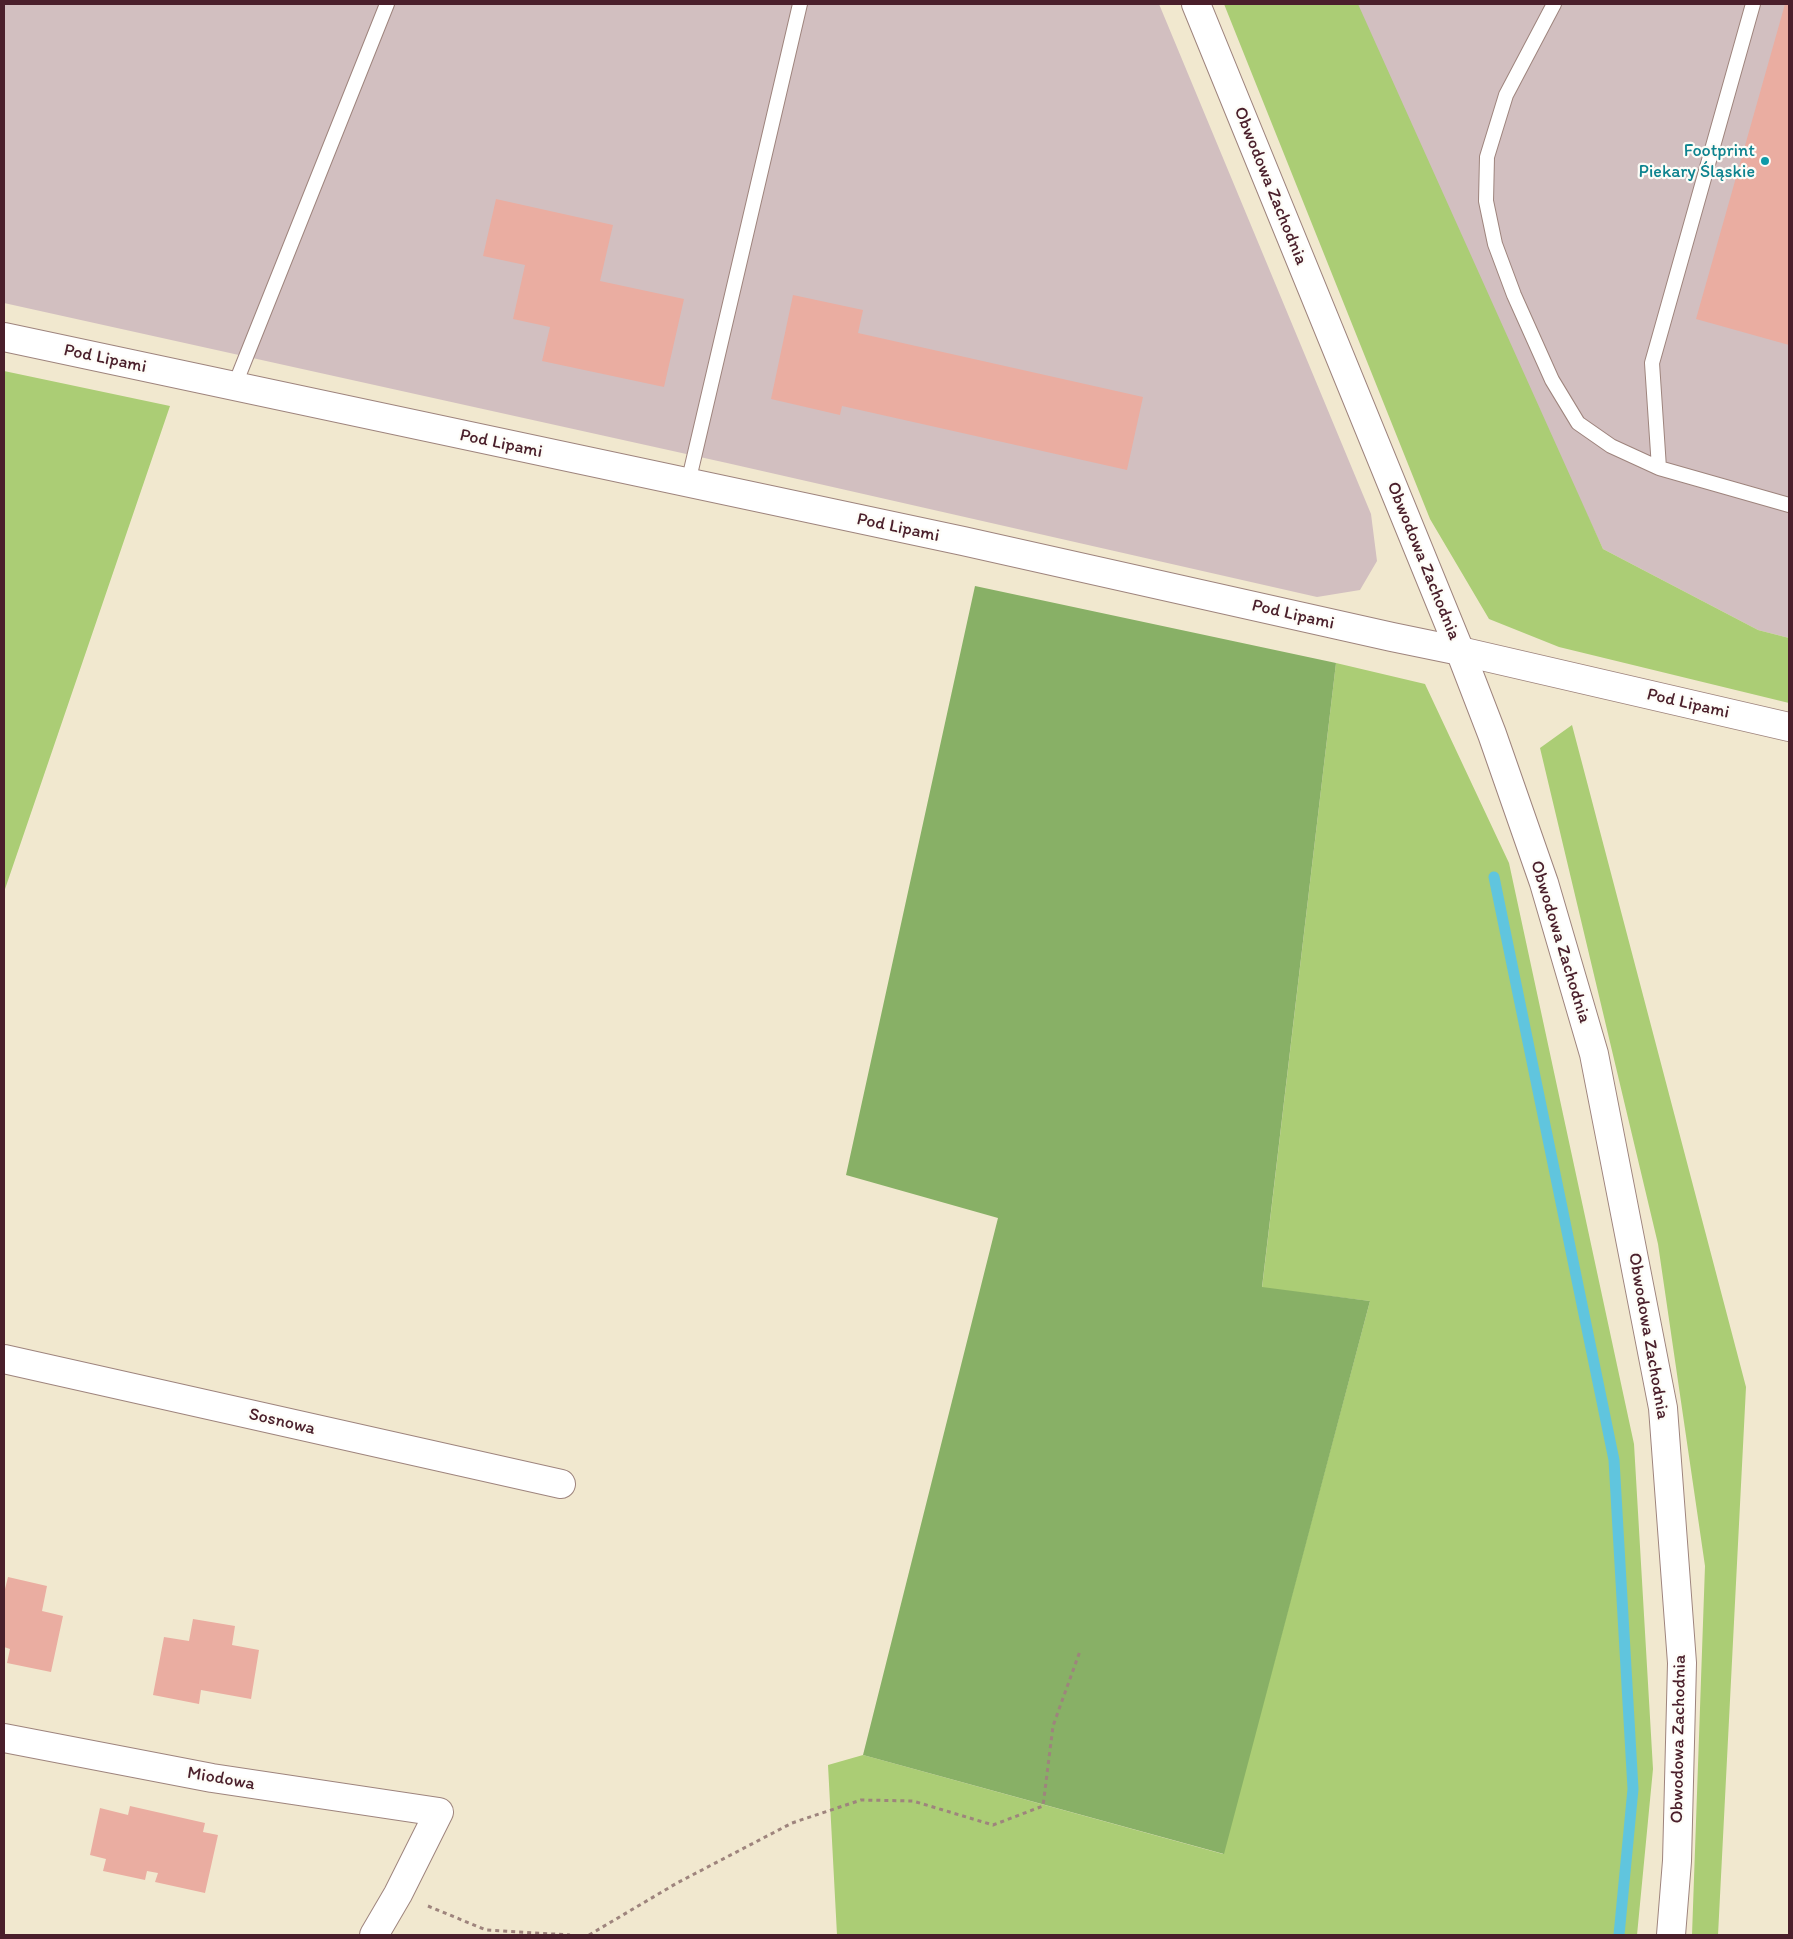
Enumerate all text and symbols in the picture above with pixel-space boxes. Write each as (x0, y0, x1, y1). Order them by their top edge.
street label: Obwodowa Zachodnia (1228, 104, 1312, 268)
place label: Footprint Piekary Śląskie (1638, 140, 1755, 182)
marker: Footprint Piekary Śląskie (1759, 155, 1771, 167)
street label: Pod Lipami (62, 340, 148, 378)
street label: Pod Lipami (458, 425, 544, 463)
street label: Obwodowa Zachodnia (1381, 479, 1465, 643)
street label: Pod Lipami (855, 509, 941, 547)
street label: Pod Lipami (1250, 595, 1336, 635)
street label: Pod Lipami (1645, 684, 1731, 724)
street label: Obwodowa Zachodnia (1525, 858, 1595, 1026)
street label: Obwodowa Zachodnia (1623, 1251, 1673, 1421)
street label: Sosnowa (247, 1404, 317, 1440)
street label: Obwodowa Zachodnia (1667, 1654, 1691, 1824)
street label: Miodowa (185, 1762, 257, 1796)

